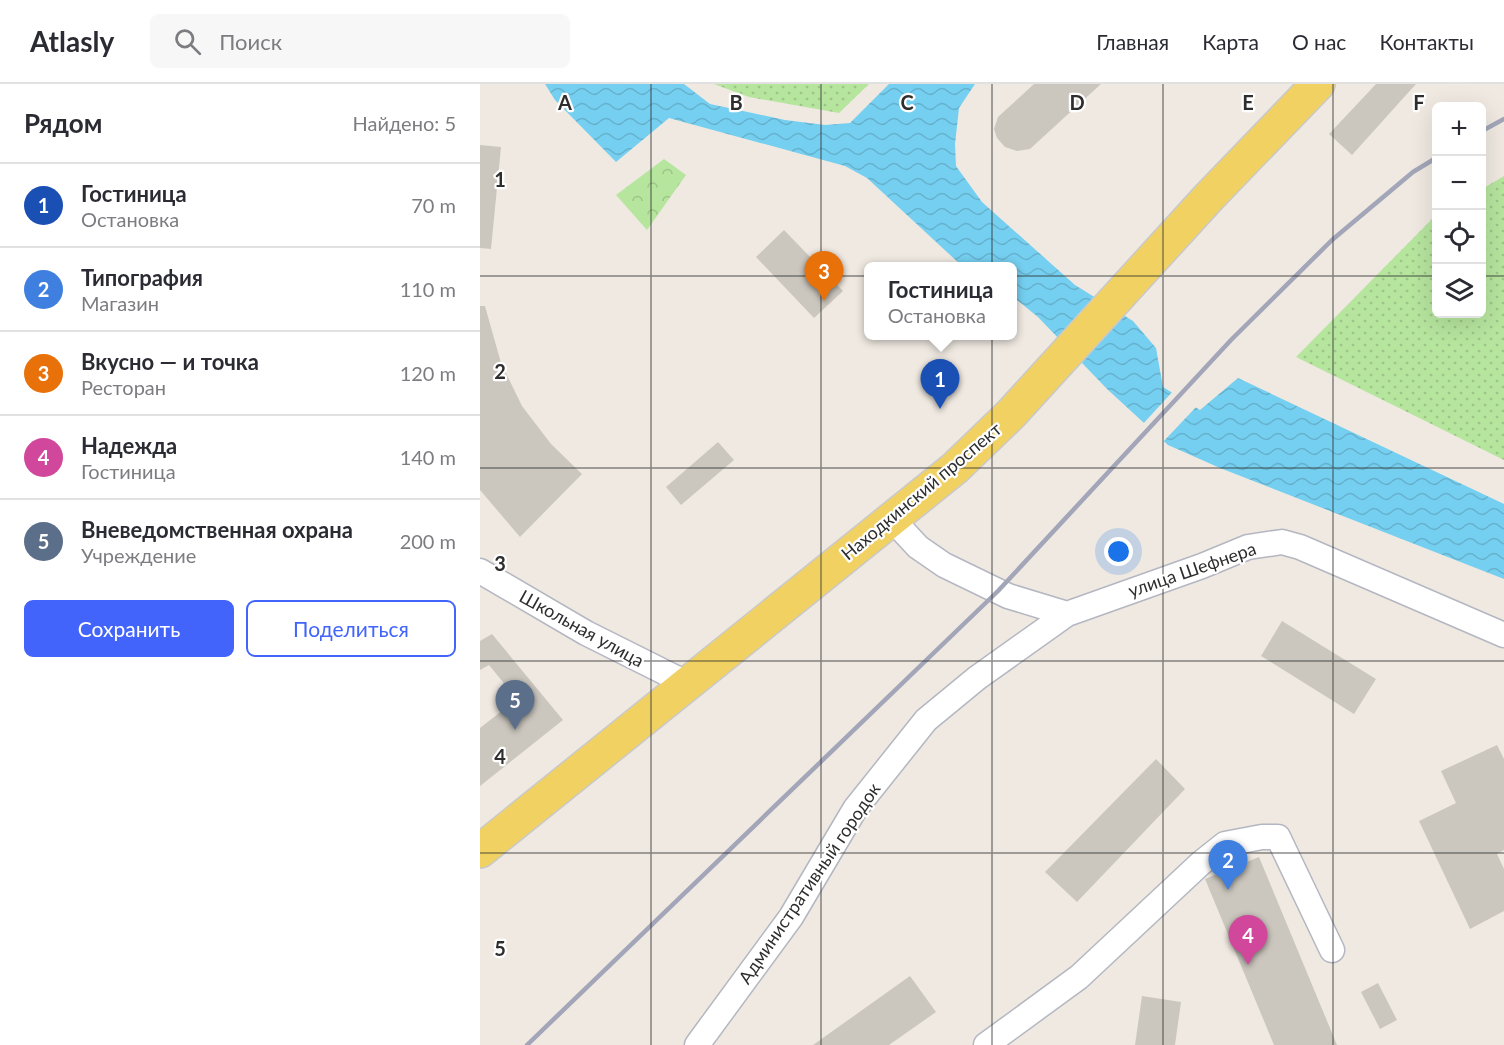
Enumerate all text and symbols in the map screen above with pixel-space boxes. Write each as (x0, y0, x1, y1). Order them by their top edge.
search box (150, 14, 570, 68)
text: Atlasly (30, 24, 114, 58)
icon: search (171, 25, 204, 58)
text: Поиск (219, 28, 282, 55)
text: Главная (1096, 29, 1169, 54)
text: Карта (1202, 29, 1259, 54)
text: О нас (1292, 29, 1346, 54)
text: Контакты (1379, 29, 1474, 54)
text: A (557, 90, 572, 114)
text: B (729, 90, 743, 114)
text: C (900, 90, 914, 114)
text: D (1069, 90, 1085, 114)
text: E (1242, 90, 1254, 114)
text: F (1413, 90, 1425, 114)
map controls (1432, 102, 1486, 318)
button: + (1432, 102, 1486, 156)
text: Рядом (24, 107, 102, 139)
text: Найдено: 5 (353, 111, 456, 135)
button: − (1432, 156, 1486, 210)
text: 1 (494, 167, 506, 191)
text: Гостиница (81, 180, 187, 207)
text: 1 (38, 193, 49, 217)
text: 70 m (411, 193, 456, 217)
text: Остановка (81, 207, 179, 231)
button: locate (1432, 210, 1486, 264)
pin: 3 (804, 252, 844, 301)
popup (864, 262, 1017, 340)
text: Типография (81, 264, 203, 291)
button: layers (1432, 264, 1486, 318)
text: Гостиница (888, 276, 993, 303)
text: 2 (38, 277, 49, 301)
text: 110 m (400, 277, 456, 301)
text: Магазин (81, 291, 159, 315)
text: Остановка (888, 303, 986, 327)
text: Вкусно — и точка (81, 348, 259, 375)
text: 2 (494, 359, 506, 383)
pin: 1 (920, 360, 960, 409)
text: 3 (38, 361, 49, 385)
text: 120 m (400, 361, 456, 385)
text: Ресторан (81, 375, 166, 399)
street label: Находкинский проспект (837, 418, 1005, 564)
text: Надежда (81, 432, 177, 459)
text: 4 (38, 445, 49, 469)
text: 140 m (400, 445, 456, 469)
text: Гостиница (81, 459, 176, 483)
text: Вневедомственная охрана (81, 516, 353, 543)
text: 5 (38, 529, 49, 553)
text: 200 m (400, 529, 456, 553)
your location (1104, 537, 1133, 566)
street label: улица Шефнера (1125, 537, 1259, 601)
text: Учреждение (81, 543, 196, 567)
text: 3 (494, 551, 506, 575)
street label: Школьная улица (516, 585, 648, 671)
button: Сохранить (24, 600, 234, 657)
button: Поделиться (246, 600, 456, 657)
pin: 5 (495, 680, 534, 730)
text: 4 (494, 744, 506, 768)
street label: Административный городок (733, 778, 885, 988)
pin: 2 (1208, 840, 1248, 890)
pin: 4 (1228, 916, 1268, 965)
text: 5 (494, 936, 506, 960)

